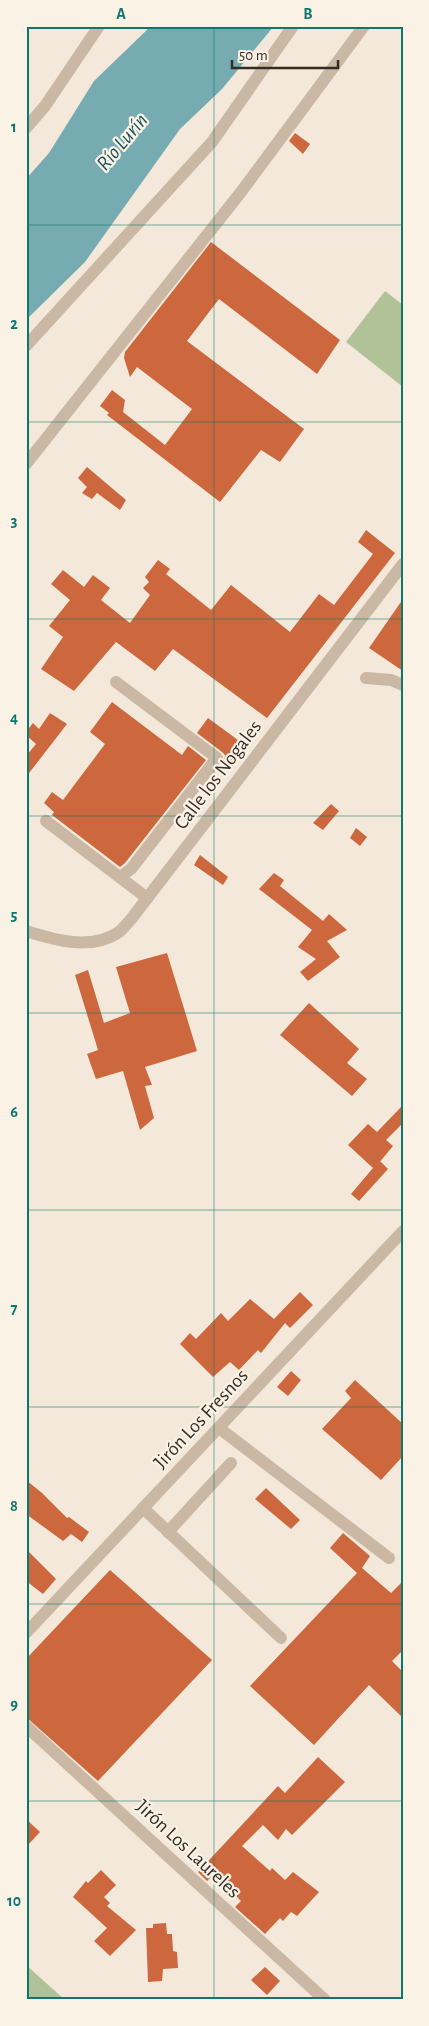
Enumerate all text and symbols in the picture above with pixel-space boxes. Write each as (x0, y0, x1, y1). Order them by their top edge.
text: A (116, 6, 126, 22)
text: B (303, 6, 313, 22)
scale bar (232, 38, 338, 70)
text: 50 m (239, 48, 268, 63)
water label: Río Lurín (92, 110, 152, 174)
text: 1 (11, 119, 17, 135)
text: 2 (10, 316, 18, 332)
text: 3 (11, 513, 18, 529)
text: 4 (10, 710, 18, 726)
street label: Calle los Nogales (171, 717, 265, 833)
text: 5 (11, 907, 18, 923)
text: 6 (10, 1104, 18, 1120)
text: 7 (11, 1301, 18, 1317)
street label: Jirón Los Fresnos (150, 1365, 252, 1473)
text: 8 (10, 1498, 18, 1514)
text: 9 (10, 1696, 18, 1712)
street label: Jirón Los Laureles (132, 1796, 244, 1902)
text: 10 (7, 1893, 21, 1909)

